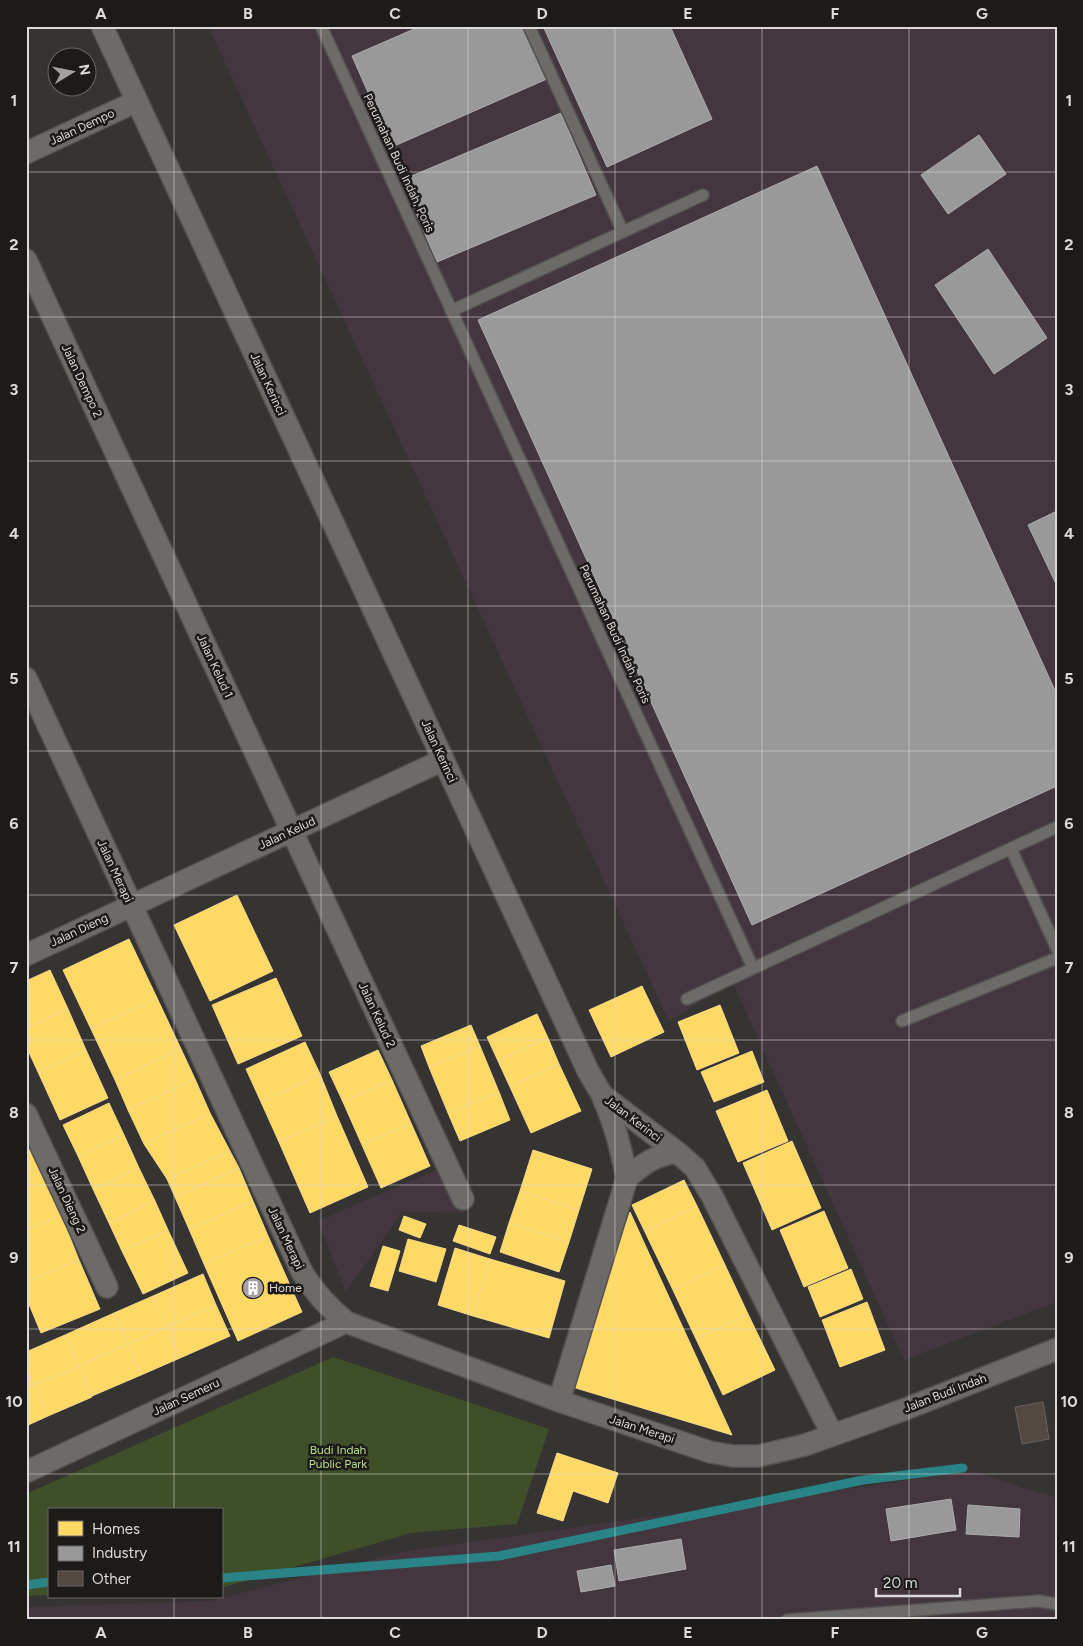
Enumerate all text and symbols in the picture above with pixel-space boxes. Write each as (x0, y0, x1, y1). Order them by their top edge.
text: A (95, 4, 107, 23)
text: B (243, 4, 253, 23)
text: C (389, 4, 401, 23)
text: D (536, 4, 548, 23)
text: E (683, 4, 693, 23)
text: F (831, 4, 840, 23)
text: G (976, 4, 988, 23)
north arrow (48, 48, 98, 98)
text: N (75, 63, 94, 77)
text: 1 (11, 91, 17, 110)
street label: Perumahan Budi Indah, Poris (361, 91, 438, 235)
text: 1 (1066, 91, 1072, 110)
street label: Jalan Dempo (47, 106, 117, 148)
text: 2 (9, 235, 19, 254)
text: 2 (1064, 235, 1074, 254)
street label: Jalan Dempo 2 (59, 342, 105, 420)
street label: Jalan Kerinci (247, 351, 289, 417)
text: 3 (10, 380, 19, 399)
text: 3 (1065, 380, 1074, 399)
text: 4 (9, 524, 19, 543)
text: 4 (1064, 524, 1074, 543)
street label: Perumahan Budi Indah, Poris (577, 562, 654, 706)
street label: Jalan Kelud 1 (194, 632, 236, 700)
text: 5 (9, 669, 19, 688)
text: 5 (1064, 669, 1074, 688)
street label: Jalan Kerinci (418, 718, 460, 784)
text: 6 (9, 814, 19, 833)
street label: Jalan Kelud (256, 814, 318, 852)
text: 6 (1064, 814, 1074, 833)
street label: Jalan Merapi (94, 837, 136, 905)
street label: Jalan Dieng (48, 911, 110, 949)
text: 7 (10, 958, 19, 977)
text: 7 (1065, 958, 1074, 977)
street label: Jalan Kelud 2 (356, 980, 398, 1050)
street label: Jalan Kerinci (602, 1093, 664, 1145)
text: 8 (9, 1103, 19, 1122)
text: 8 (1064, 1103, 1074, 1122)
street label: Jalan Dieng 2 (45, 1165, 89, 1235)
street label: Jalan Merapi (265, 1204, 307, 1272)
text: 9 (9, 1248, 19, 1267)
text: 9 (1064, 1248, 1074, 1267)
building icon: Home (241, 1276, 265, 1300)
place label: Home (269, 1281, 302, 1295)
street label: Jalan Budi Indah (902, 1371, 989, 1415)
street label: Jalan Semeru (150, 1375, 222, 1419)
text: 10 (5, 1392, 23, 1411)
text: 10 (1060, 1392, 1078, 1411)
street label: Jalan Merapi (608, 1412, 676, 1446)
park label: Budi Indah Public Park (309, 1443, 367, 1471)
legend (48, 1508, 222, 1598)
text: Homes (92, 1520, 140, 1538)
text: 11 (7, 1537, 21, 1556)
text: 11 (1062, 1537, 1076, 1556)
text: Industry (92, 1544, 147, 1562)
scale bar (876, 1566, 959, 1598)
text: Other (92, 1570, 131, 1588)
text: 20 m (883, 1574, 917, 1592)
text: A (95, 1623, 107, 1642)
text: B (243, 1623, 253, 1642)
text: C (389, 1623, 401, 1642)
text: D (536, 1623, 548, 1642)
text: E (683, 1623, 693, 1642)
text: F (831, 1623, 840, 1642)
text: G (976, 1623, 988, 1642)

